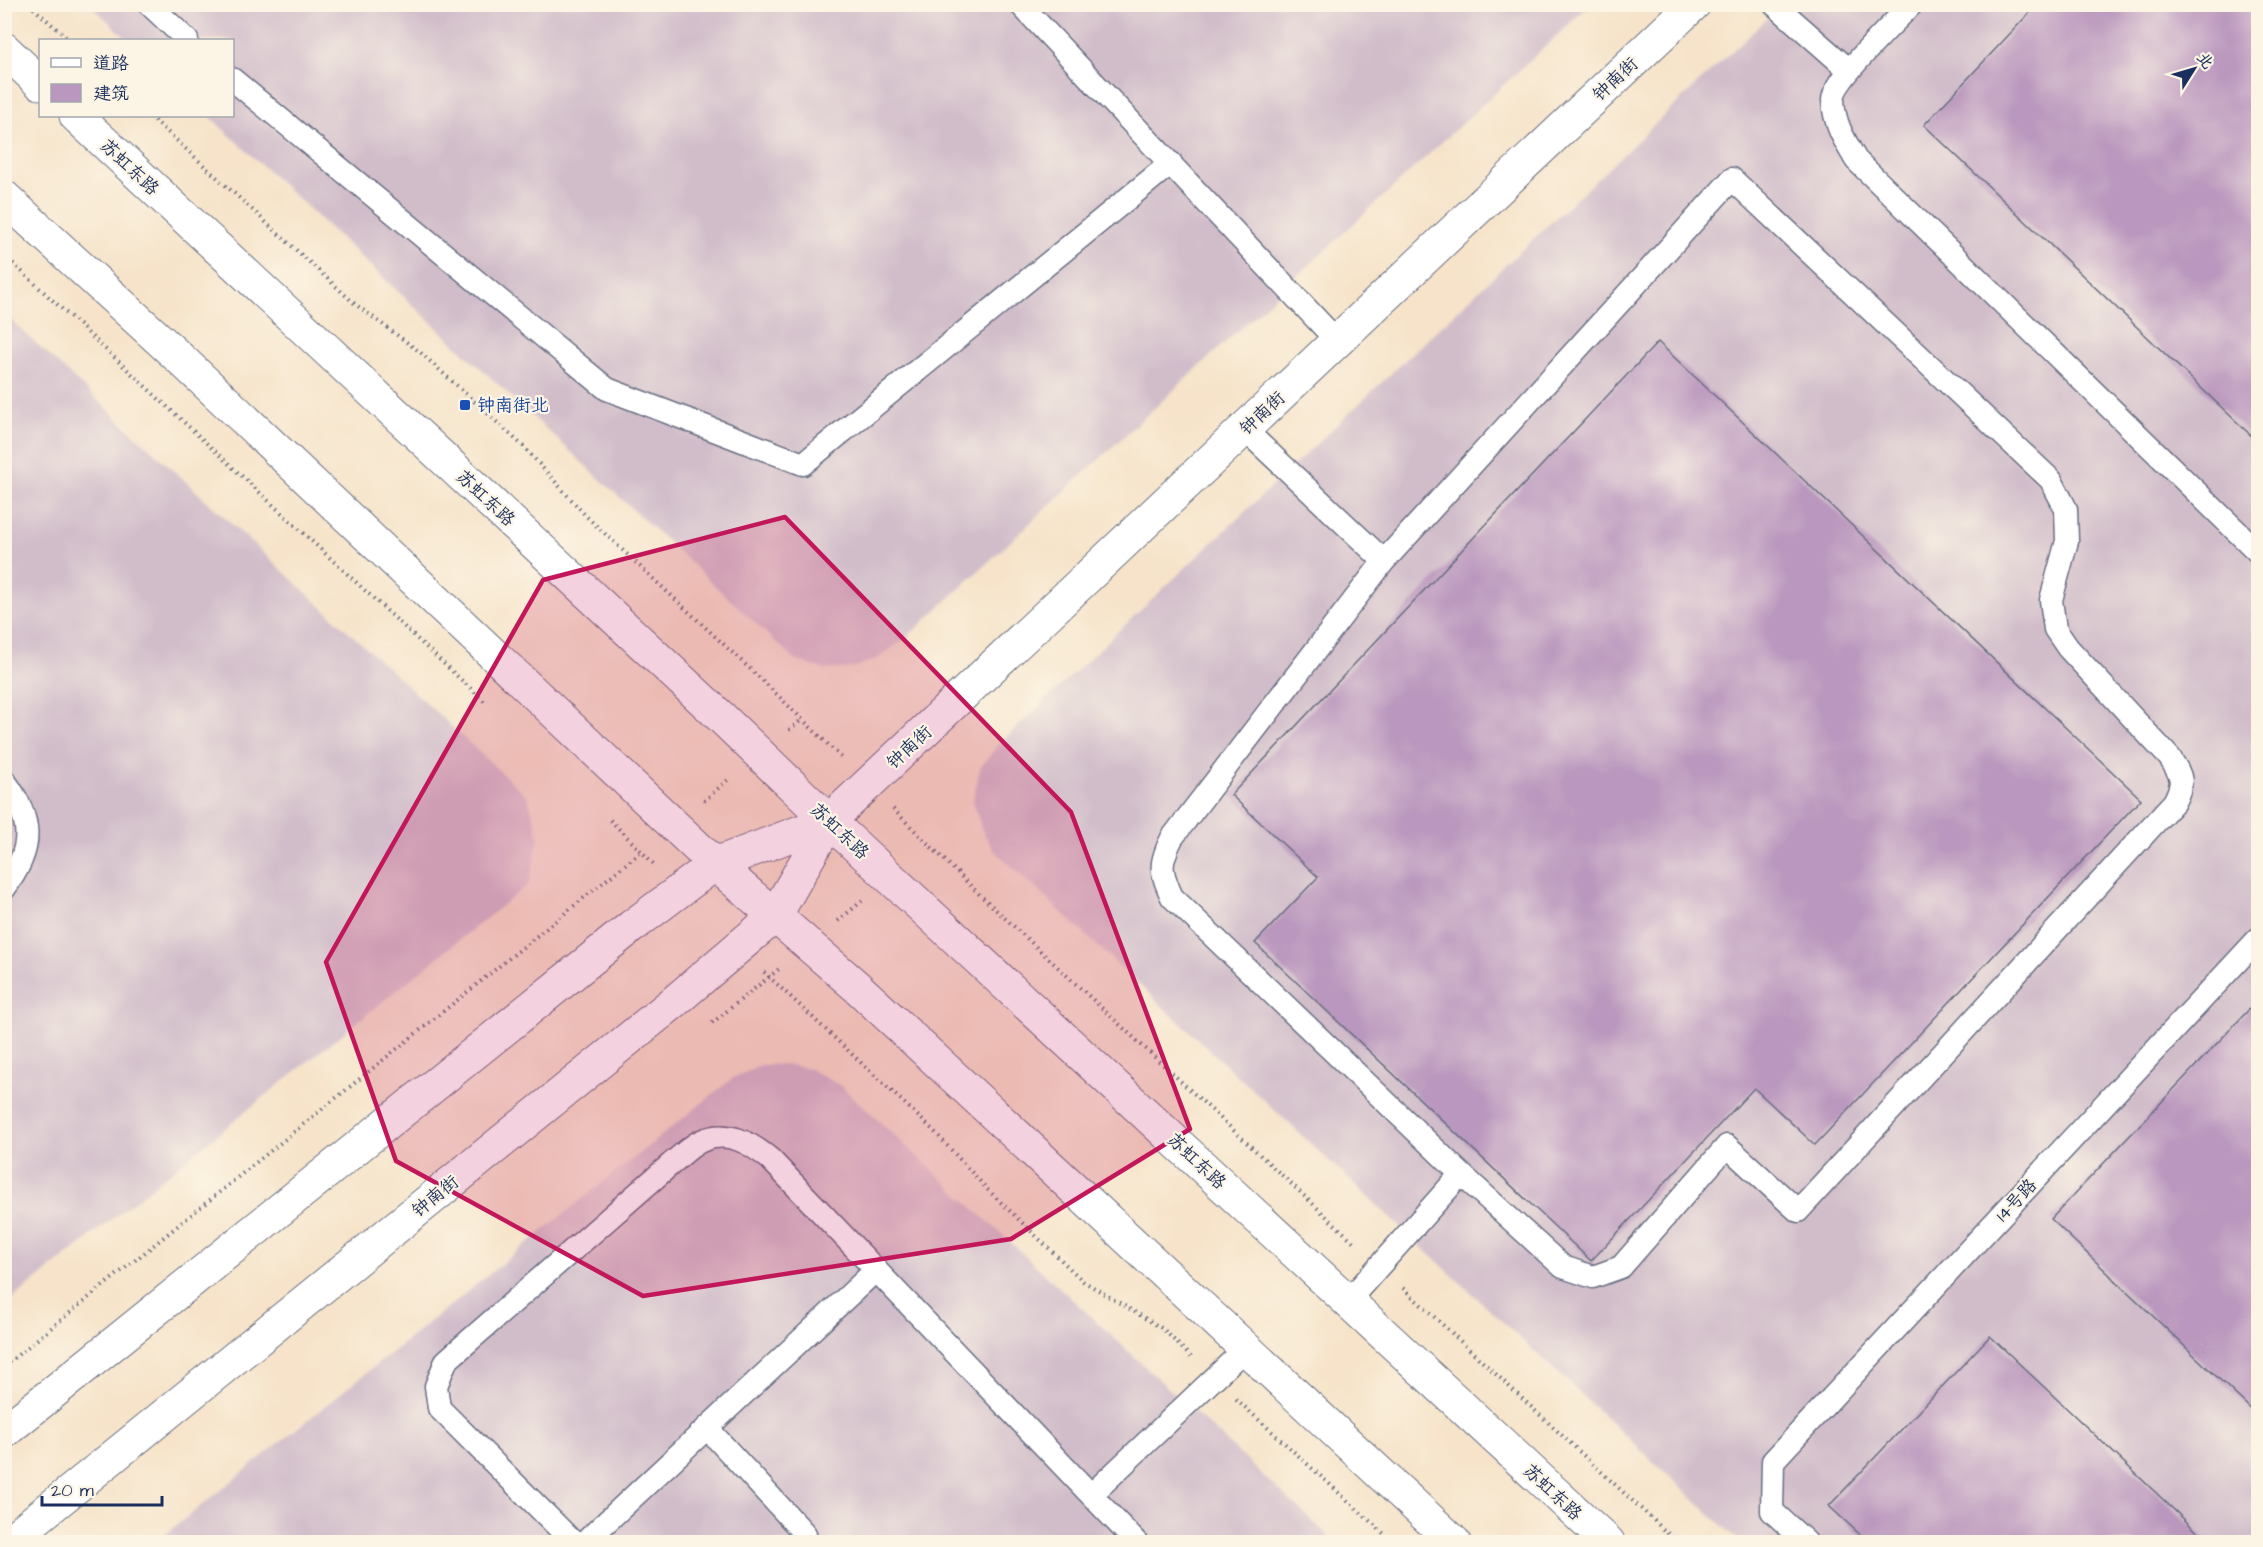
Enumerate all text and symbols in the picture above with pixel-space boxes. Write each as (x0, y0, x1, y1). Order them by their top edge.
legend (39, 39, 234, 117)
north arrow (2164, 39, 2224, 99)
text: 北 (2192, 48, 2219, 74)
text: 道路 (93, 51, 129, 76)
street label: 钟南街 (1587, 52, 1644, 107)
text: 建筑 (93, 81, 129, 106)
street label: 苏虹东路 (95, 134, 165, 201)
street label: 钟南街 (1234, 386, 1291, 441)
place label: 钟南街北 (477, 393, 549, 418)
marker: 钟南街北 (458, 398, 472, 412)
street label: 苏虹东路 (451, 465, 521, 532)
street label: 钟南街 (881, 720, 938, 775)
street label: 苏虹东路 (805, 798, 875, 865)
street label: 苏虹东路 (1162, 1128, 1232, 1195)
street label: 钟南街 (406, 1170, 464, 1223)
street label: 14号路 (1990, 1173, 2043, 1227)
street label: 苏虹东路 (1518, 1459, 1588, 1526)
scale bar (42, 1469, 162, 1507)
text: 20 m (51, 1478, 94, 1503)

